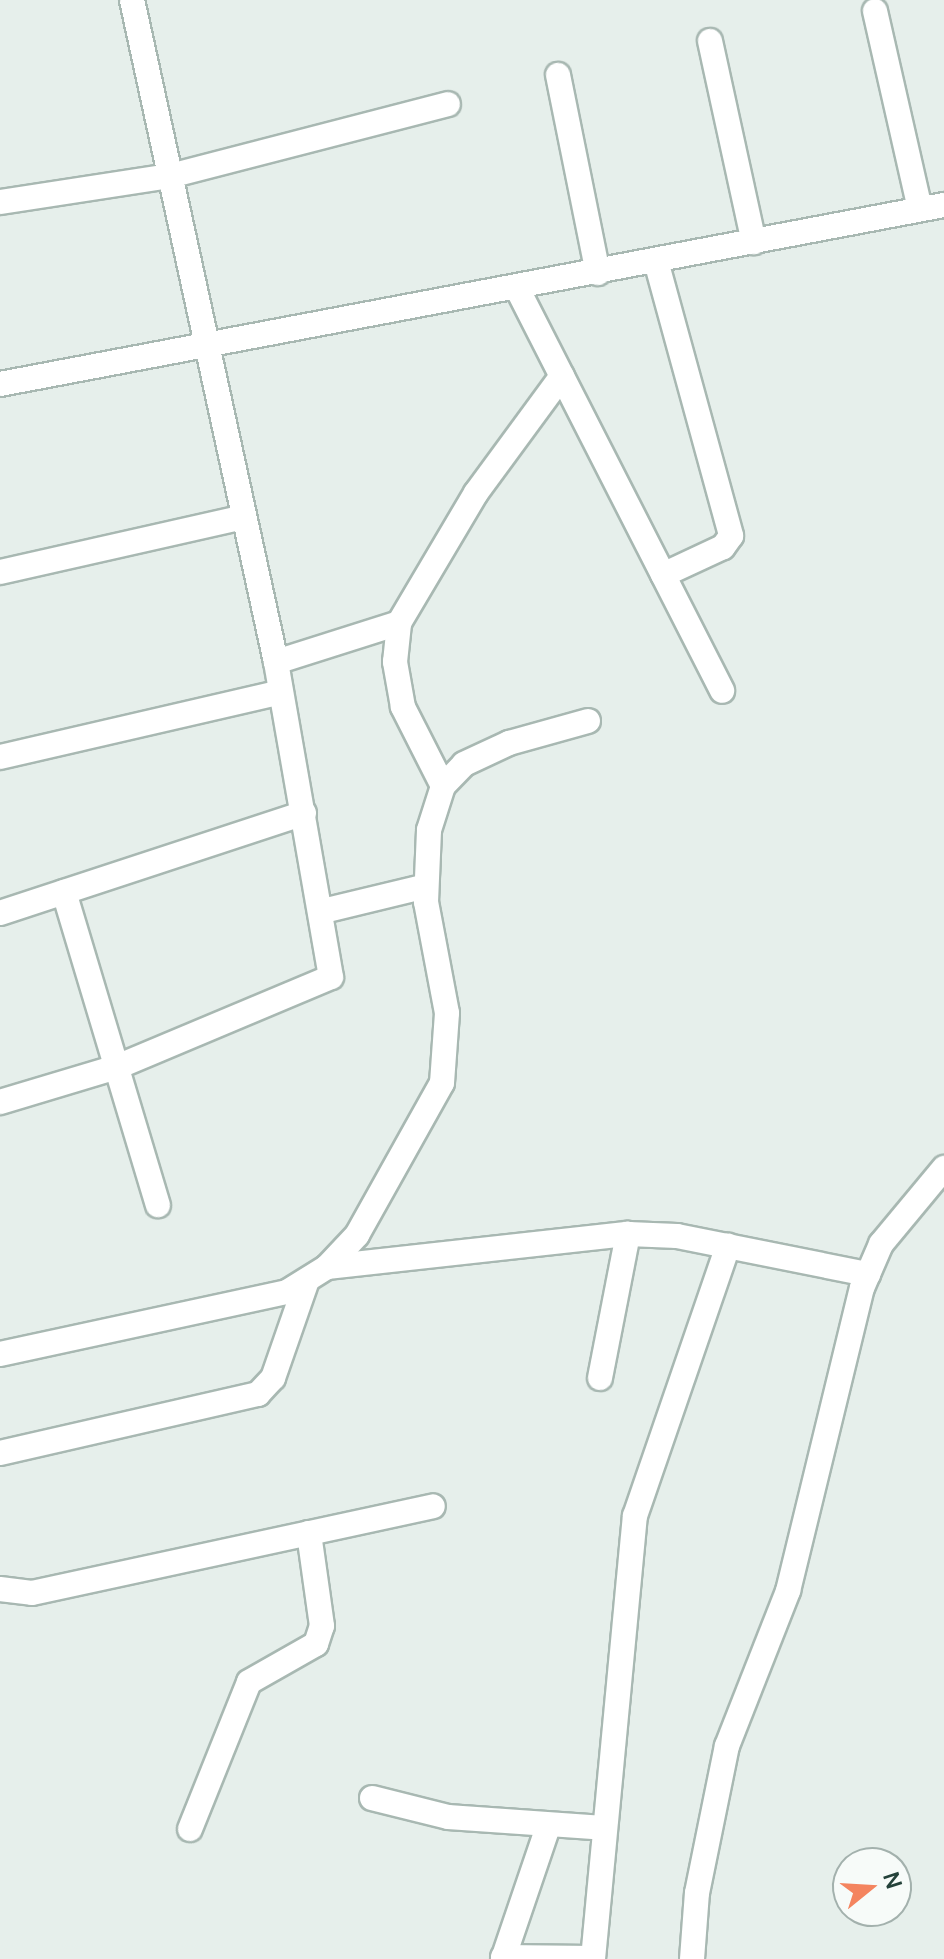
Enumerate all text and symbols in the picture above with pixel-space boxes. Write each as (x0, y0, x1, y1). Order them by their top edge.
north arrow (832, 1847, 912, 1927)
text: N (876, 1868, 910, 1892)

